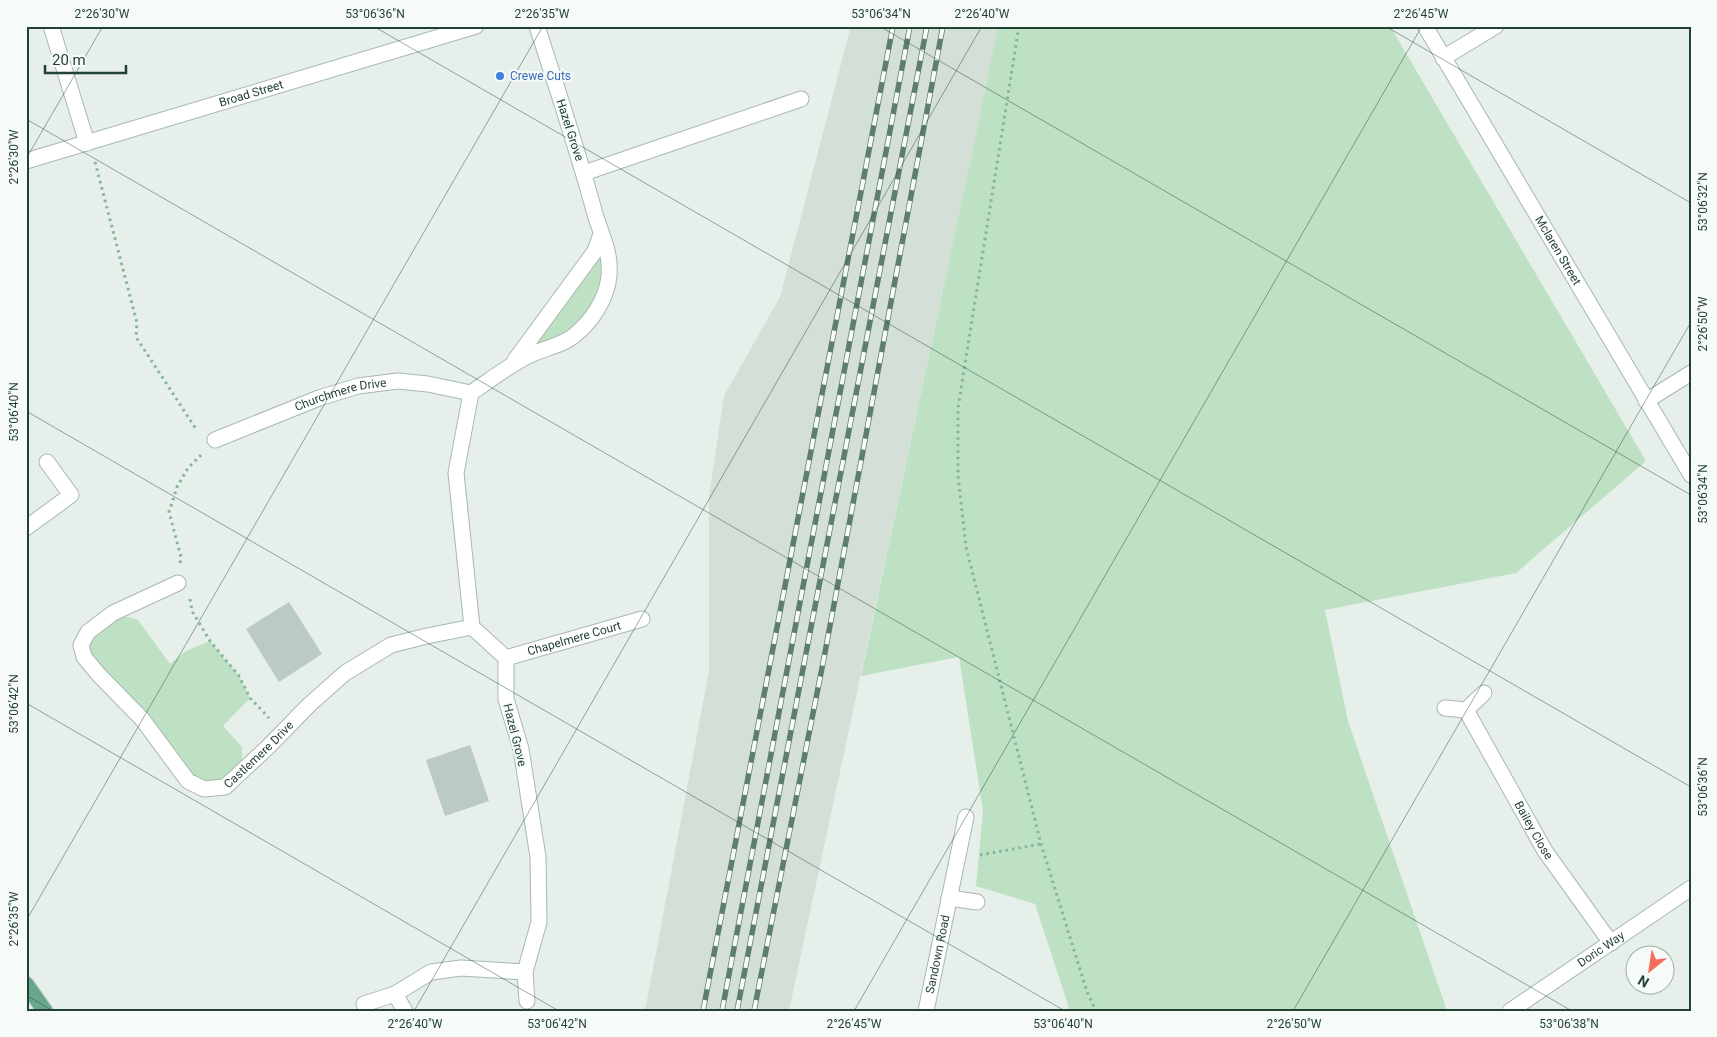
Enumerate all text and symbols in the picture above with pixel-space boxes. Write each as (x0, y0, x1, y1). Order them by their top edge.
text: 2°26'30"W (75, 7, 130, 21)
text: 53°06'36"N (345, 7, 405, 21)
text: 2°26'35"W (515, 7, 570, 21)
text: 53°06'34"N (851, 7, 911, 21)
text: 2°26'40"W (955, 7, 1010, 21)
text: 2°26'45"W (1394, 7, 1449, 21)
scale bar (45, 42, 126, 74)
text: 20 m (52, 51, 86, 69)
place label: Crewe Cuts (510, 69, 571, 83)
marker: Crewe Cuts (494, 70, 506, 82)
street label: Broad Street (217, 77, 285, 110)
street label: Hazel Grove (553, 97, 587, 163)
text: 2°26'30"W (7, 129, 21, 184)
text: 53°06'32"N (1696, 172, 1710, 232)
street label: Mclaren Street (1532, 213, 1584, 288)
text: 2°26'50"W (1696, 296, 1710, 351)
street label: Churchmere Drive (293, 376, 387, 414)
text: 53°06'40"N (7, 382, 21, 442)
text: 53°06'34"N (1696, 464, 1710, 524)
street label: Chapelmere Court (526, 618, 623, 659)
text: 53°06'42"N (7, 674, 21, 734)
street label: Hazel Grove (500, 702, 530, 768)
street label: Castlemere Drive (221, 718, 296, 791)
text: 53°06'36"N (1696, 757, 1710, 817)
street label: Bailey Close (1511, 799, 1556, 862)
text: 2°26'35"W (7, 891, 21, 946)
street label: Sandown Road (923, 914, 953, 995)
street label: Doric Way (1575, 928, 1627, 970)
north arrow (1624, 944, 1674, 994)
text: N (1635, 972, 1652, 991)
text: 2°26'40"W (388, 1017, 443, 1031)
text: 53°06'42"N (527, 1017, 587, 1031)
text: 2°26'45"W (827, 1017, 882, 1031)
text: 53°06'40"N (1033, 1017, 1093, 1031)
text: 2°26'50"W (1267, 1017, 1322, 1031)
text: 53°06'38"N (1539, 1017, 1599, 1031)

